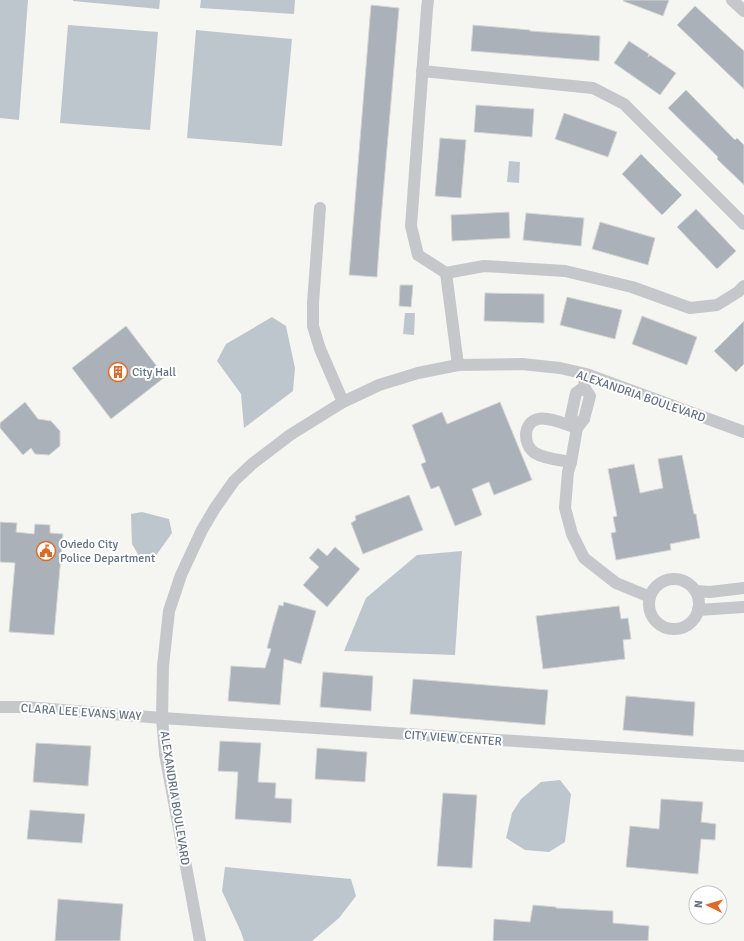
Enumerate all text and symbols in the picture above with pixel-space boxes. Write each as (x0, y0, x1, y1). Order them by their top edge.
building icon: City Hall (107, 361, 129, 383)
place label: City Hall (132, 365, 177, 380)
street label: ALEXANDRIA BOULEVARD (574, 367, 708, 426)
place label: Oviedo City Police Department (60, 537, 155, 566)
public building icon: Oviedo City Police Department (35, 540, 57, 562)
street label: CLARA LEE EVANS WAY (20, 701, 142, 724)
street label: CITY VIEW CENTER (404, 728, 502, 749)
street label: ALEXANDRIA BOULEVARD (156, 730, 193, 867)
north arrow (688, 885, 728, 925)
text: N (692, 900, 705, 909)

